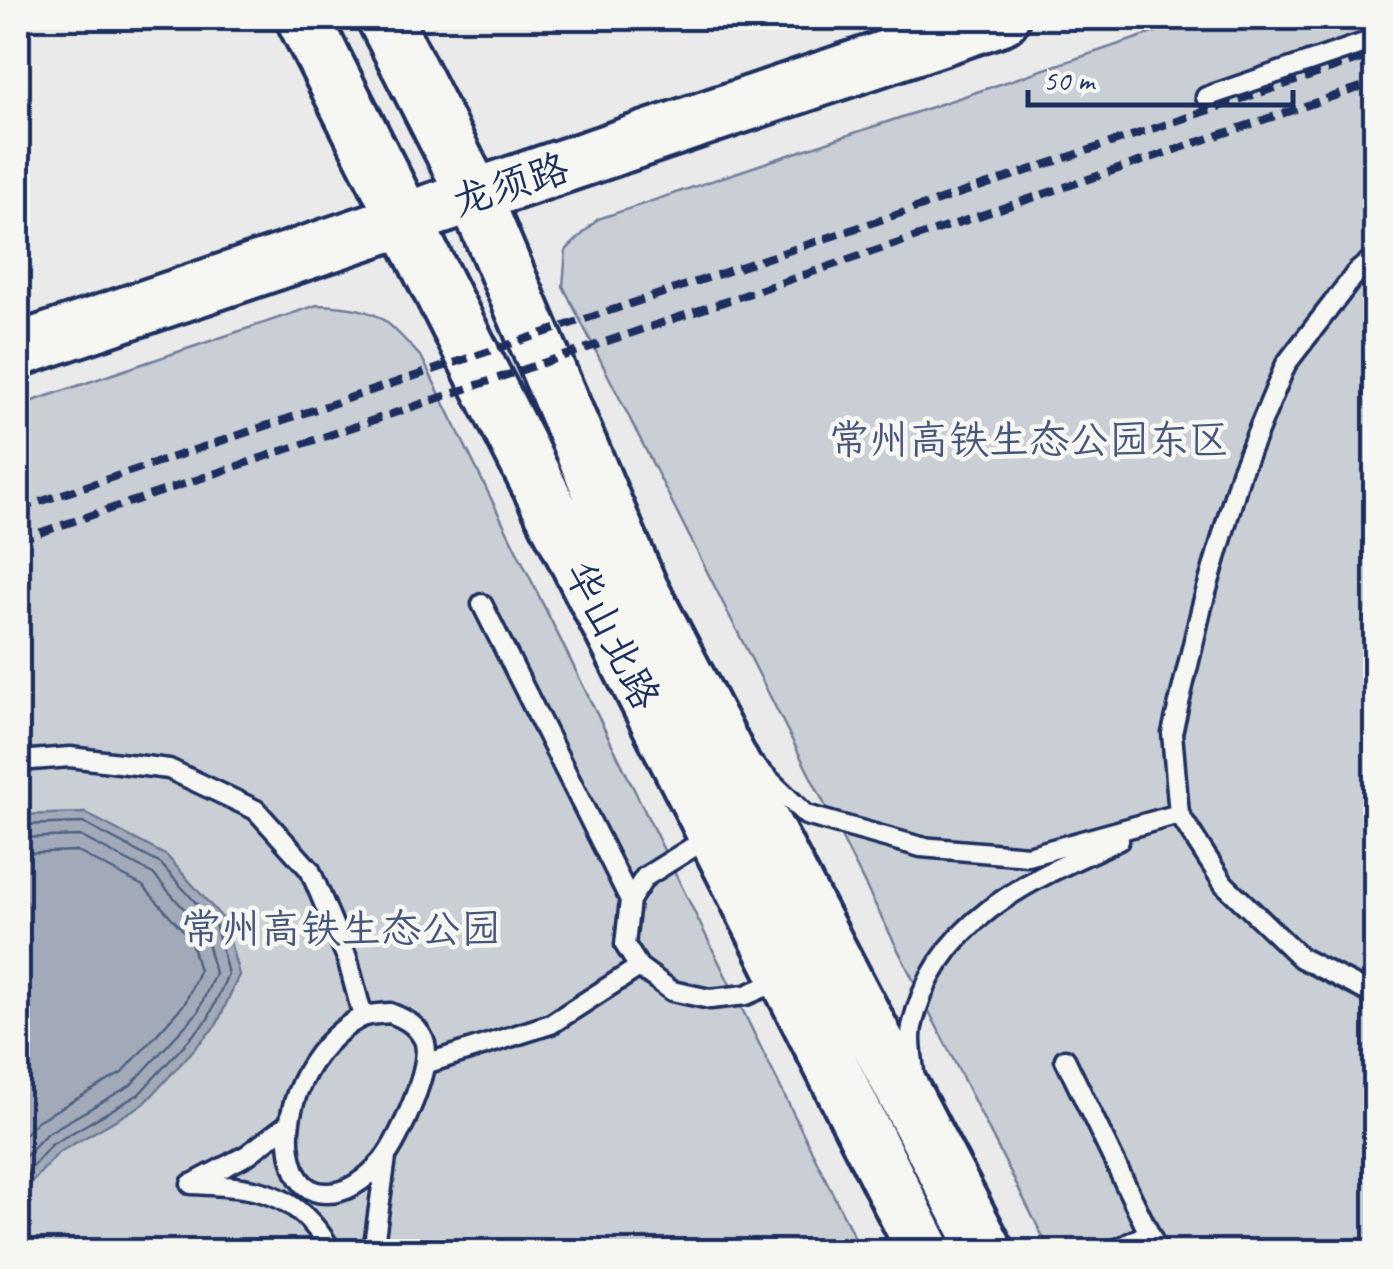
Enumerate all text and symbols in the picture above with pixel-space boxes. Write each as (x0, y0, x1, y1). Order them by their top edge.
scale bar (1028, 45, 1293, 107)
text: 50 m (1043, 61, 1096, 99)
street label: 龙须路 (446, 143, 575, 227)
park label: 常州高铁生态公园东区 (829, 415, 1229, 465)
street label: 华山北路 (554, 553, 671, 718)
park label: 常州高铁生态公园 (181, 904, 501, 954)

